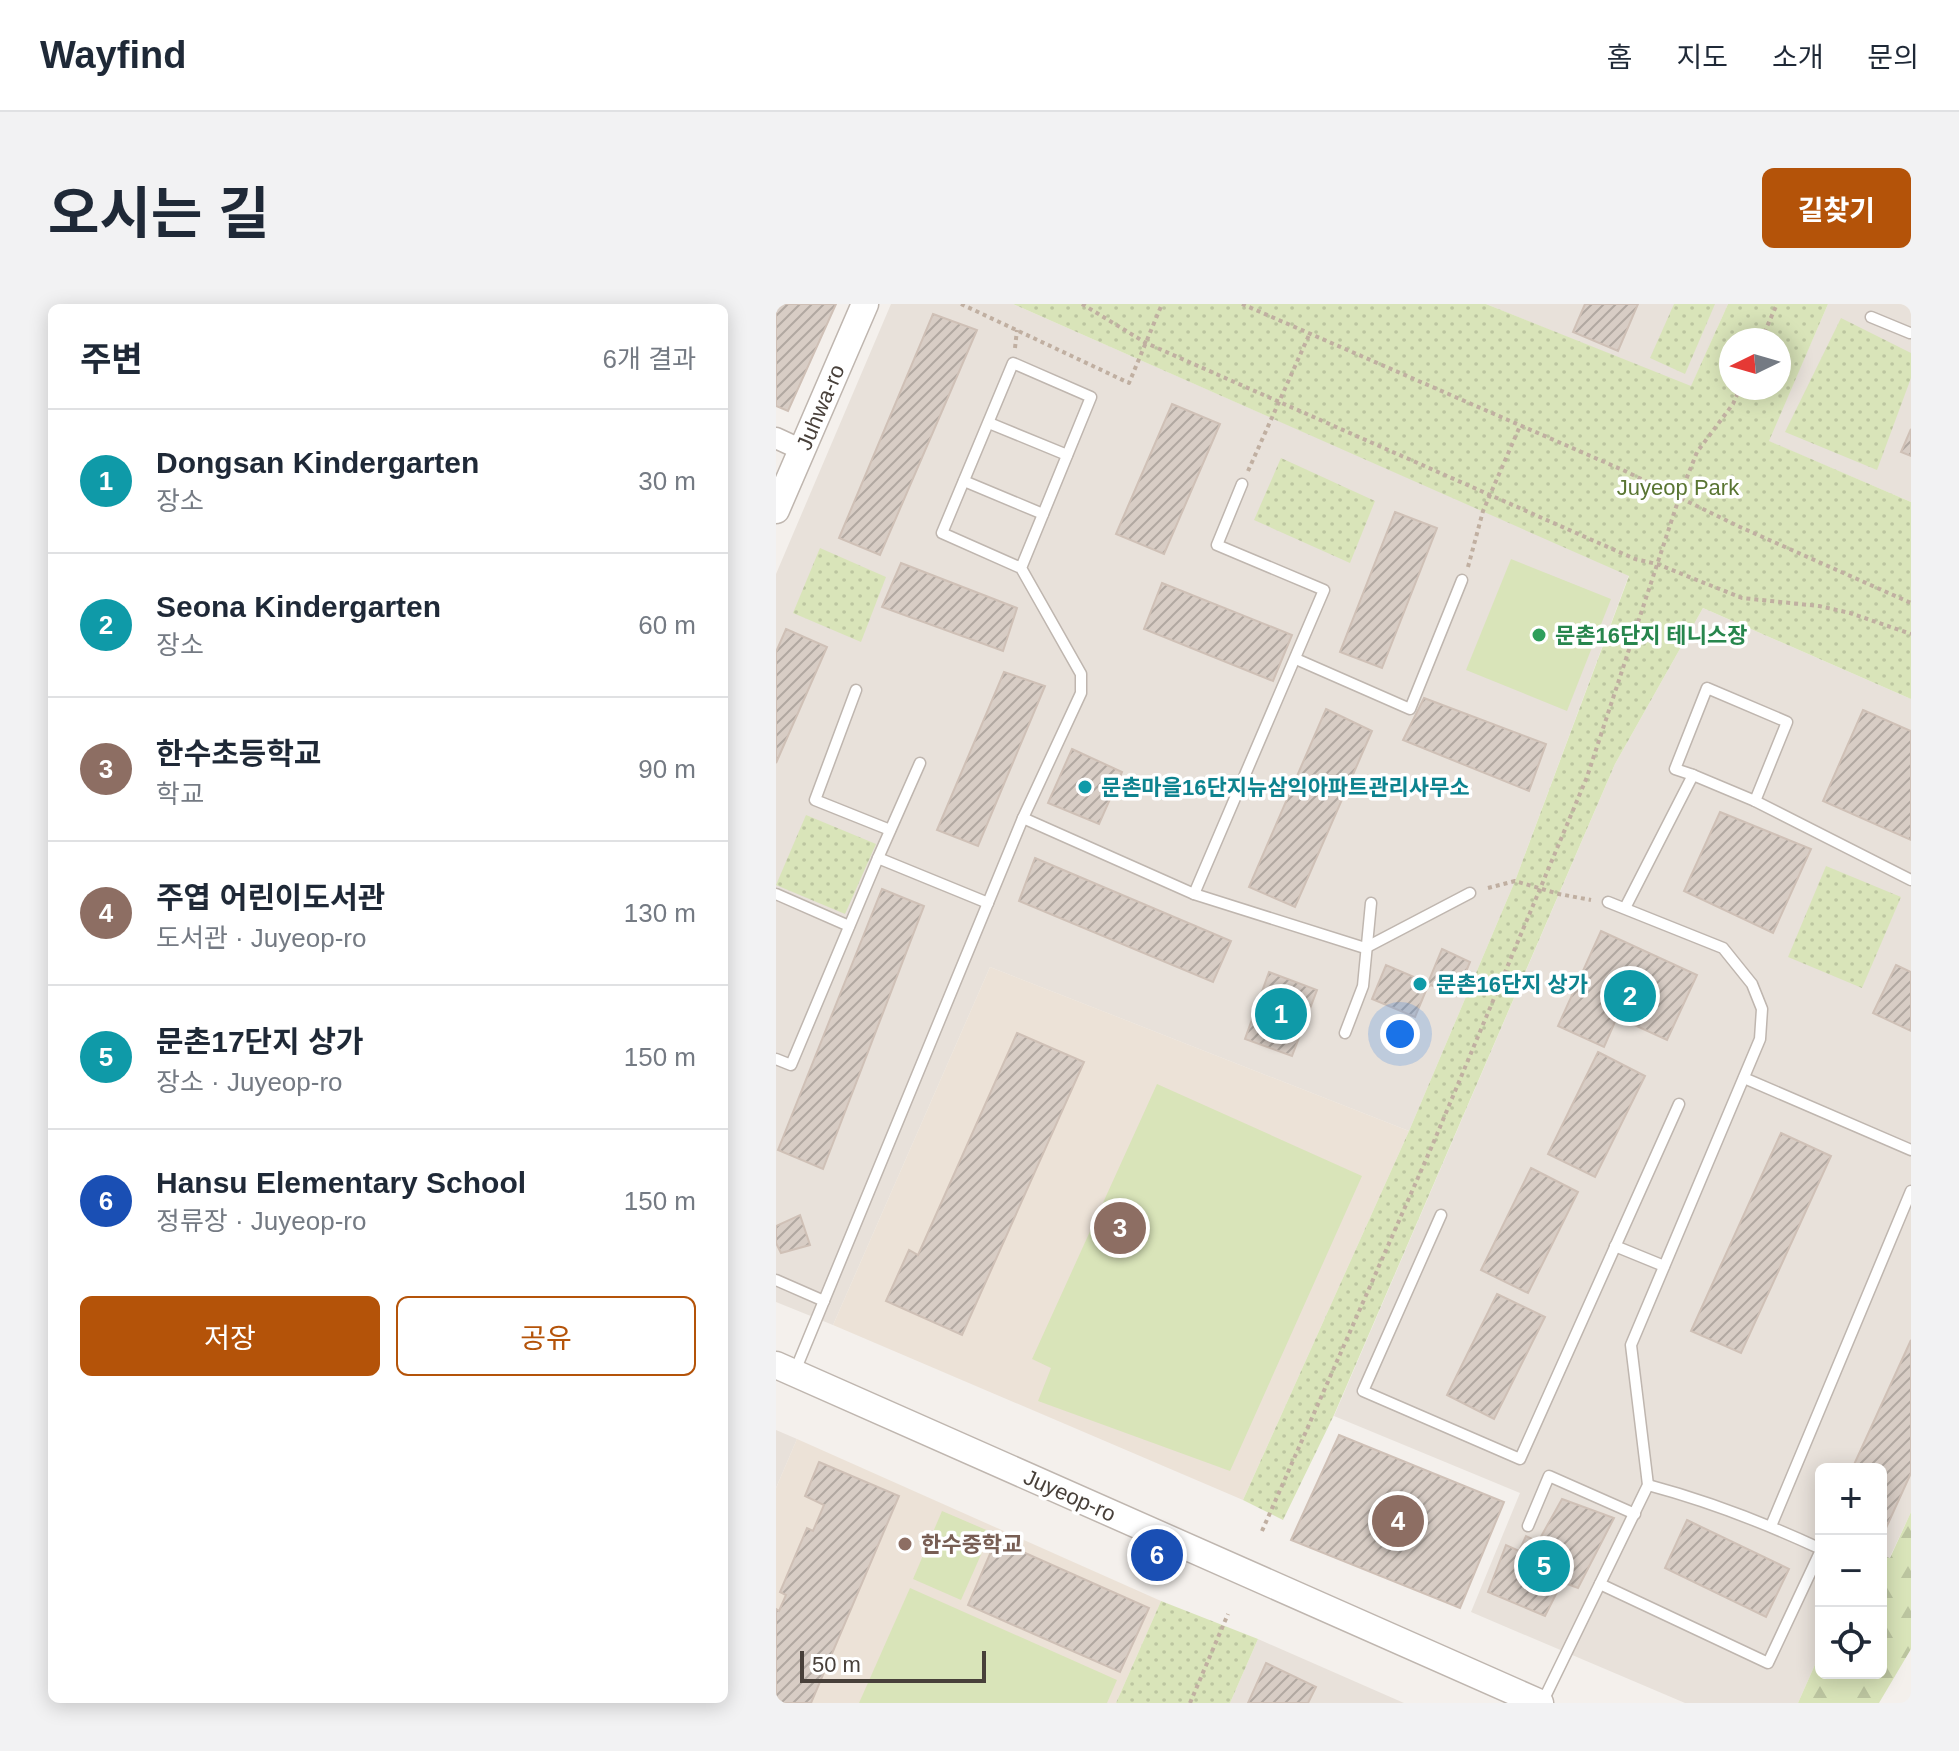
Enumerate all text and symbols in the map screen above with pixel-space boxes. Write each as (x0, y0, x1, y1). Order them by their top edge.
text: Wayfind (40, 34, 186, 76)
text: 홈 (1607, 42, 1632, 73)
text: 지도 (1676, 42, 1728, 73)
text: 소개 (1772, 42, 1823, 73)
text: 문의 (1867, 42, 1919, 73)
button: 길찾기 (1762, 168, 1911, 248)
text: 오시는 길 (48, 182, 270, 245)
north arrow (1719, 328, 1791, 400)
text: 주변 (80, 340, 143, 378)
text: 6개 결과 (603, 344, 696, 374)
street label: Juhwa-ro (791, 361, 850, 454)
text: Dongsan Kindergarten (156, 446, 479, 479)
text: 1 (99, 466, 113, 496)
text: 30 m (638, 466, 696, 496)
park label: Juyeop Park (1617, 475, 1740, 500)
text: 장소 (156, 486, 204, 516)
text: Seona Kindergarten (156, 590, 441, 623)
text: 2 (99, 610, 113, 640)
text: 60 m (638, 610, 696, 640)
place label: 문촌16단지 테니스장 (1555, 623, 1748, 648)
marker: 문촌16단지 테니스장 (1530, 626, 1548, 644)
text: 장소 (156, 630, 204, 660)
text: 한수초등학교 (156, 737, 322, 770)
text: 3 (99, 754, 113, 784)
text: 90 m (638, 754, 696, 784)
place label: 문촌마을16단지뉴삼익아파트관리사무소 (1101, 775, 1470, 800)
marker: 문촌마을16단지뉴삼익아파트관리사무소 (1076, 778, 1094, 796)
text: 학교 (156, 779, 204, 809)
text: 주엽 어린이도서관 (156, 881, 385, 914)
text: 4 (99, 898, 113, 928)
text: 130 m (624, 898, 696, 928)
text: 도서관 · Juyeop-ro (156, 923, 366, 953)
pin: 2 (1604, 966, 1656, 1026)
place label: 문촌16단지 상가 (1436, 972, 1588, 997)
marker: 문촌16단지 상가 (1411, 975, 1429, 993)
pin: 1 (1255, 984, 1307, 1044)
your location (1380, 1014, 1420, 1054)
text: 문촌17단지 상가 (156, 1025, 363, 1058)
text: 5 (99, 1042, 113, 1072)
text: 150 m (624, 1042, 696, 1072)
text: 장소 · Juyeop-ro (156, 1067, 343, 1097)
text: Hansu Elementary School (156, 1166, 526, 1199)
text: 6 (99, 1186, 113, 1216)
text: 150 m (624, 1186, 696, 1216)
pin: 3 (1094, 1198, 1146, 1258)
text: 정류장 · Juyeop-ro (156, 1206, 366, 1236)
button: 저장 (80, 1296, 380, 1376)
button: 공유 (396, 1296, 696, 1376)
map controls (1815, 1463, 1887, 1679)
button: + (1815, 1463, 1887, 1535)
street label: Juyeop-ro (1020, 1464, 1120, 1527)
pin: 4 (1372, 1491, 1424, 1551)
pin: 6 (1131, 1525, 1183, 1585)
place label: 한수중학교 (921, 1532, 1022, 1557)
marker: 한수중학교 (896, 1535, 914, 1553)
button: − (1815, 1535, 1887, 1607)
pin: 5 (1518, 1536, 1570, 1596)
button: locate (1815, 1607, 1887, 1679)
scale bar (800, 1647, 986, 1683)
text: 50 m (812, 1652, 861, 1677)

